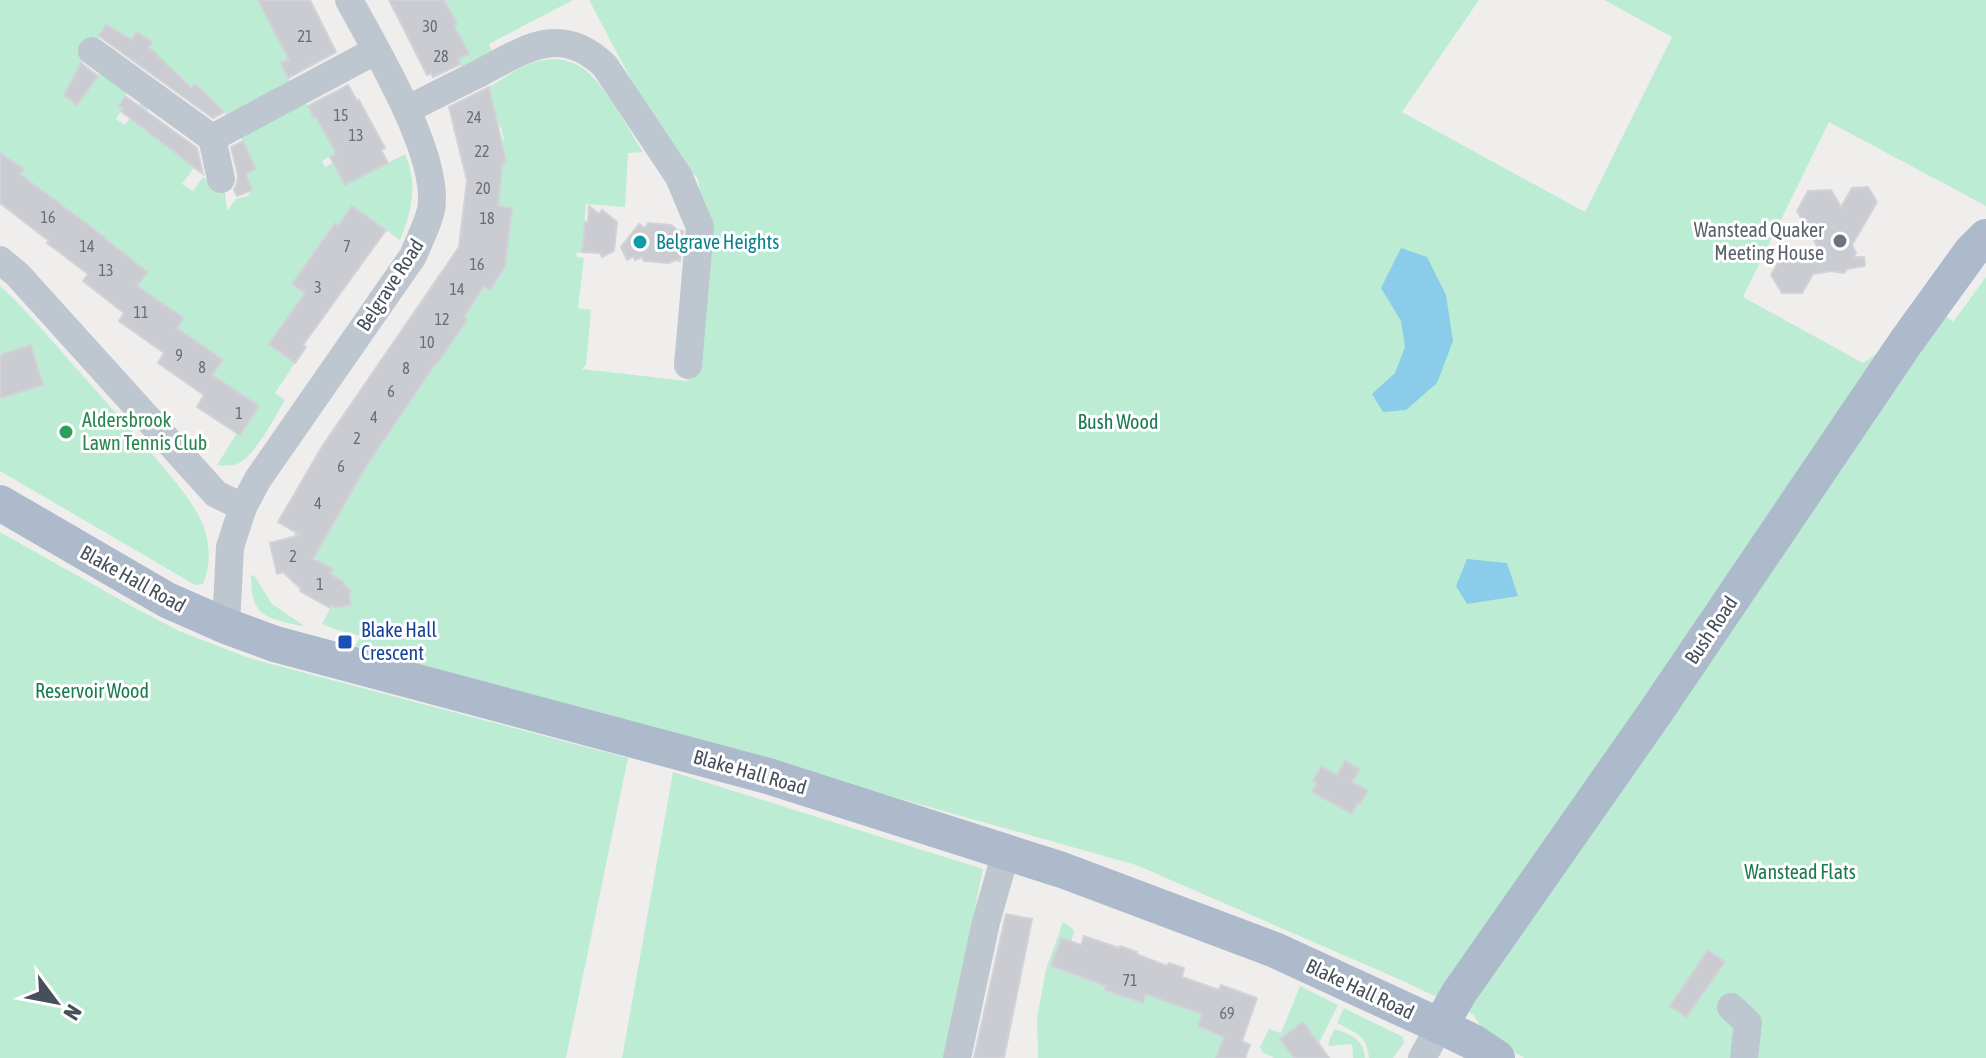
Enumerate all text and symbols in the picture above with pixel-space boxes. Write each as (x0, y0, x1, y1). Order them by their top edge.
house number: 30 (422, 17, 438, 35)
house number: 21 (297, 27, 313, 45)
house number: 28 (433, 47, 449, 65)
house number: 15 (333, 106, 349, 124)
house number: 24 (466, 108, 482, 126)
house number: 13 (348, 126, 364, 144)
house number: 22 (474, 142, 490, 160)
house number: 20 (475, 179, 491, 197)
house number: 16 (40, 208, 56, 226)
house number: 18 (479, 209, 495, 227)
place label: Wanstead Quaker Meeting House (1694, 218, 1825, 264)
place label: Belgrave Heights (656, 230, 779, 253)
marker: Wanstead Quaker Meeting House (1831, 232, 1849, 250)
marker: Belgrave Heights (631, 233, 649, 251)
street label: Belgrave Road (351, 234, 428, 335)
house number: 14 (79, 237, 95, 255)
house number: 7 (343, 237, 351, 255)
house number: 16 (469, 255, 485, 273)
house number: 13 (98, 261, 114, 279)
house number: 3 (314, 278, 322, 296)
house number: 14 (449, 280, 465, 298)
house number: 11 (133, 303, 149, 321)
house number: 12 (434, 310, 450, 328)
house number: 10 (419, 333, 435, 351)
house number: 9 (175, 346, 183, 364)
house number: 8 (198, 358, 206, 376)
house number: 8 (402, 359, 410, 377)
house number: 6 (387, 382, 395, 400)
house number: 1 (235, 404, 243, 422)
place label: Aldersbrook Lawn Tennis Club (82, 408, 207, 454)
house number: 4 (370, 408, 378, 426)
park label: Bush Wood (1078, 410, 1158, 433)
marker: Aldersbrook Lawn Tennis Club (57, 423, 75, 441)
house number: 2 (353, 429, 361, 447)
house number: 6 (337, 457, 345, 475)
house number: 4 (314, 494, 322, 512)
street label: Blake Hall Road (77, 540, 190, 617)
house number: 2 (289, 547, 297, 565)
house number: 1 (316, 575, 324, 593)
street label: Bush Road (1680, 591, 1742, 668)
place label: Blake Hall Crescent (361, 618, 438, 664)
marker: Blake Hall Crescent (336, 633, 354, 651)
park label: Reservoir Wood (35, 679, 149, 702)
street label: Blake Hall Road (691, 744, 809, 799)
park label: Wanstead Flats (1744, 860, 1856, 883)
street label: Blake Hall Road (1302, 953, 1418, 1024)
north arrow (16, 962, 96, 1042)
house number: 71 (1122, 971, 1138, 989)
text: N (58, 1000, 87, 1025)
house number: 69 (1219, 1004, 1235, 1022)

